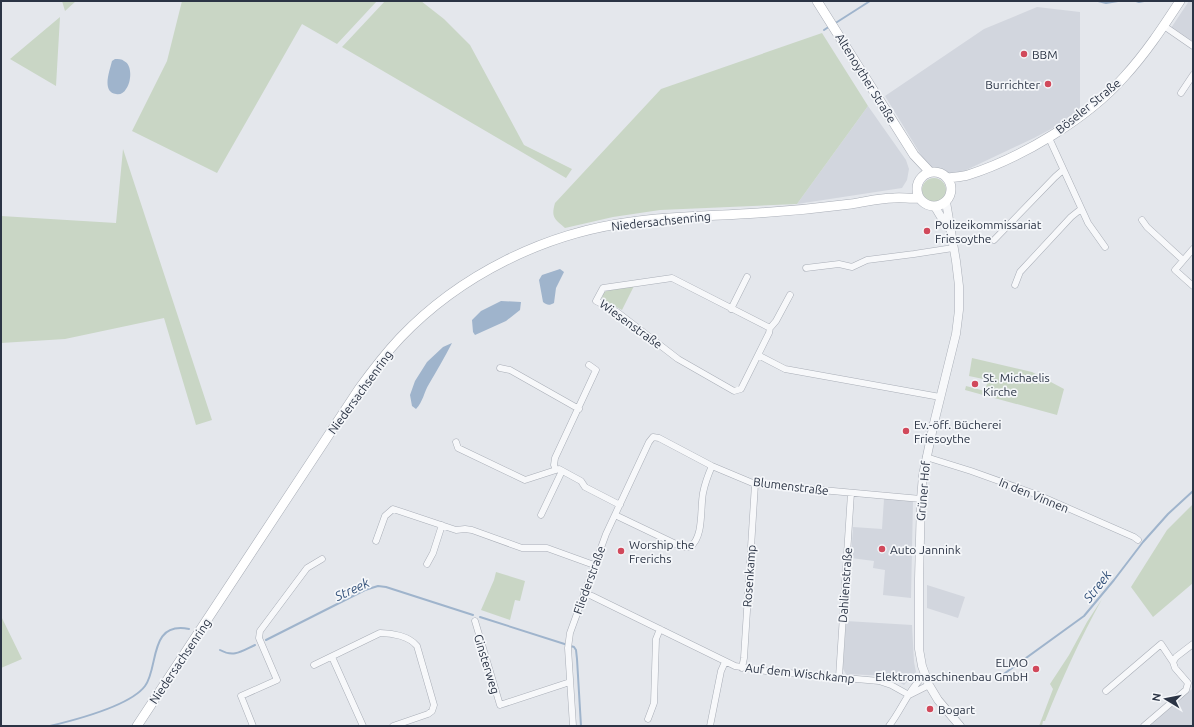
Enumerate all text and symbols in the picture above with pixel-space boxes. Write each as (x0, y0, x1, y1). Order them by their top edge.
street label: Altenoyther Straße (833, 31, 899, 125)
place label: BBM (1032, 48, 1058, 61)
marker: BBM (1019, 49, 1029, 59)
street label: Böseler Straße (1053, 76, 1123, 136)
place label: Burrichter (985, 78, 1040, 91)
marker: Burrichter (1043, 79, 1053, 89)
street label: Niedersachsenring (611, 209, 711, 233)
place label: Polizeikommissariat Friesoythe (935, 218, 1042, 245)
marker: Polizeikommissariat Friesoythe (922, 226, 932, 236)
street label: Wiesenstraße (597, 297, 665, 351)
street label: Niedersachsenring (325, 348, 395, 436)
place label: St. Michaelis Kirche (983, 371, 1050, 398)
marker: St. Michaelis Kirche (970, 379, 980, 389)
place label: Ev.-öff. Bücherei Friesoythe (914, 418, 1002, 445)
marker: Ev.-öff. Bücherei Friesoythe (901, 426, 911, 436)
street label: Grüner Hof (914, 460, 932, 521)
street label: Blumenstraße (753, 475, 829, 497)
street label: In den Vinnen (997, 475, 1071, 515)
place label: Worship the Frerichs (629, 538, 694, 565)
place label: Auto Jannink (890, 543, 961, 556)
street label: Fliederstraße (571, 544, 607, 616)
street label: Rosenkamp (740, 544, 758, 608)
marker: Auto Jannink (877, 544, 887, 554)
marker: Worship the Frerichs (616, 546, 626, 556)
street label: Dahlienstraße (836, 547, 854, 623)
water label: Streek (1080, 567, 1114, 605)
water label: Streek (332, 575, 372, 603)
street label: Niedersachsenring (147, 616, 213, 706)
street label: Ginsterweg (472, 633, 502, 695)
place label: ELMO Elektromaschinenbau GmbH (875, 656, 1028, 683)
street label: Auf dem Wischkamp (745, 661, 855, 685)
marker: ELMO Elektromaschinenbau GmbH (1031, 664, 1041, 674)
north arrow (1146, 679, 1186, 719)
text: N (1150, 692, 1163, 702)
place label: Bogart (938, 703, 975, 716)
marker: Bogart (925, 704, 935, 714)

